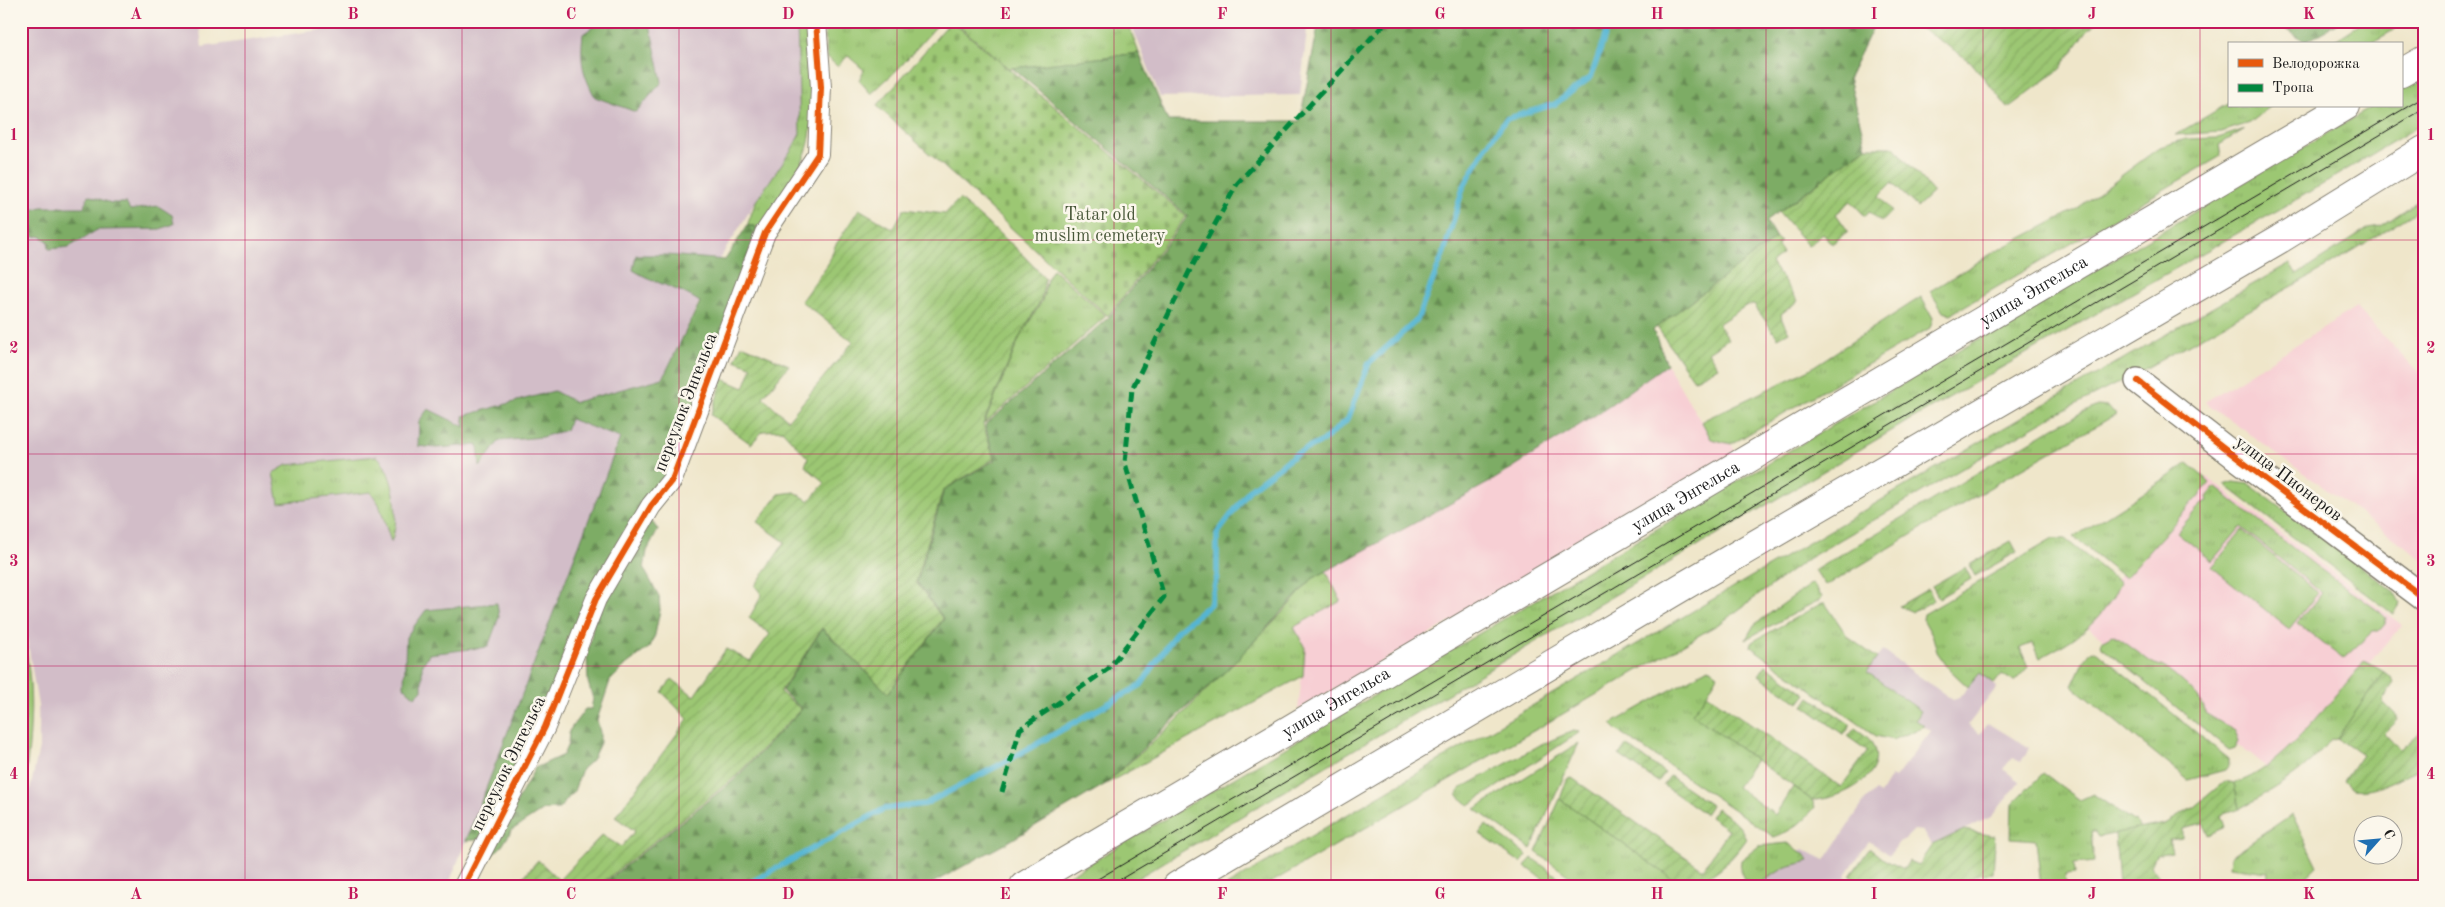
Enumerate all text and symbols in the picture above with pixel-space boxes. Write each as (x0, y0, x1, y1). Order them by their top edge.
text: A (130, 7, 142, 23)
text: B (347, 7, 359, 23)
text: C (566, 7, 576, 23)
text: D (782, 7, 794, 23)
text: E (999, 7, 1011, 23)
text: F (1217, 7, 1228, 23)
text: G (1434, 7, 1446, 23)
text: H (1650, 7, 1664, 23)
text: I (1870, 7, 1878, 23)
text: J (2088, 7, 2097, 23)
text: K (2303, 7, 2315, 23)
legend (2228, 42, 2402, 108)
text: Велодорожка (2272, 57, 2360, 72)
text: Тропа (2272, 81, 2314, 96)
text: 1 (9, 128, 19, 144)
text: 1 (2426, 128, 2436, 144)
park label: Tatar old muslim cemetery (1035, 206, 1166, 245)
street label: улица Энгельса (1977, 253, 2091, 330)
street label: переулок Энгельса (651, 330, 721, 474)
text: 2 (9, 341, 19, 357)
text: 2 (2426, 341, 2436, 357)
street label: улица Пионеров (2232, 433, 2345, 525)
street label: улица Энгельса (1629, 458, 1743, 535)
text: 3 (9, 554, 19, 570)
text: 3 (2426, 554, 2436, 570)
street label: улица Энгельса (1279, 664, 1393, 742)
street label: переулок Энгельса (469, 693, 549, 834)
text: 4 (9, 767, 19, 783)
text: 4 (2426, 767, 2436, 783)
north arrow (2352, 814, 2402, 864)
text: С (2380, 827, 2397, 842)
text: A (130, 887, 142, 903)
text: B (347, 887, 359, 903)
text: C (566, 887, 576, 903)
text: D (782, 887, 794, 903)
text: E (999, 887, 1011, 903)
text: F (1217, 887, 1228, 903)
text: G (1434, 887, 1446, 903)
text: H (1650, 887, 1664, 903)
text: I (1870, 887, 1878, 903)
text: J (2088, 887, 2097, 903)
text: K (2303, 887, 2315, 903)

